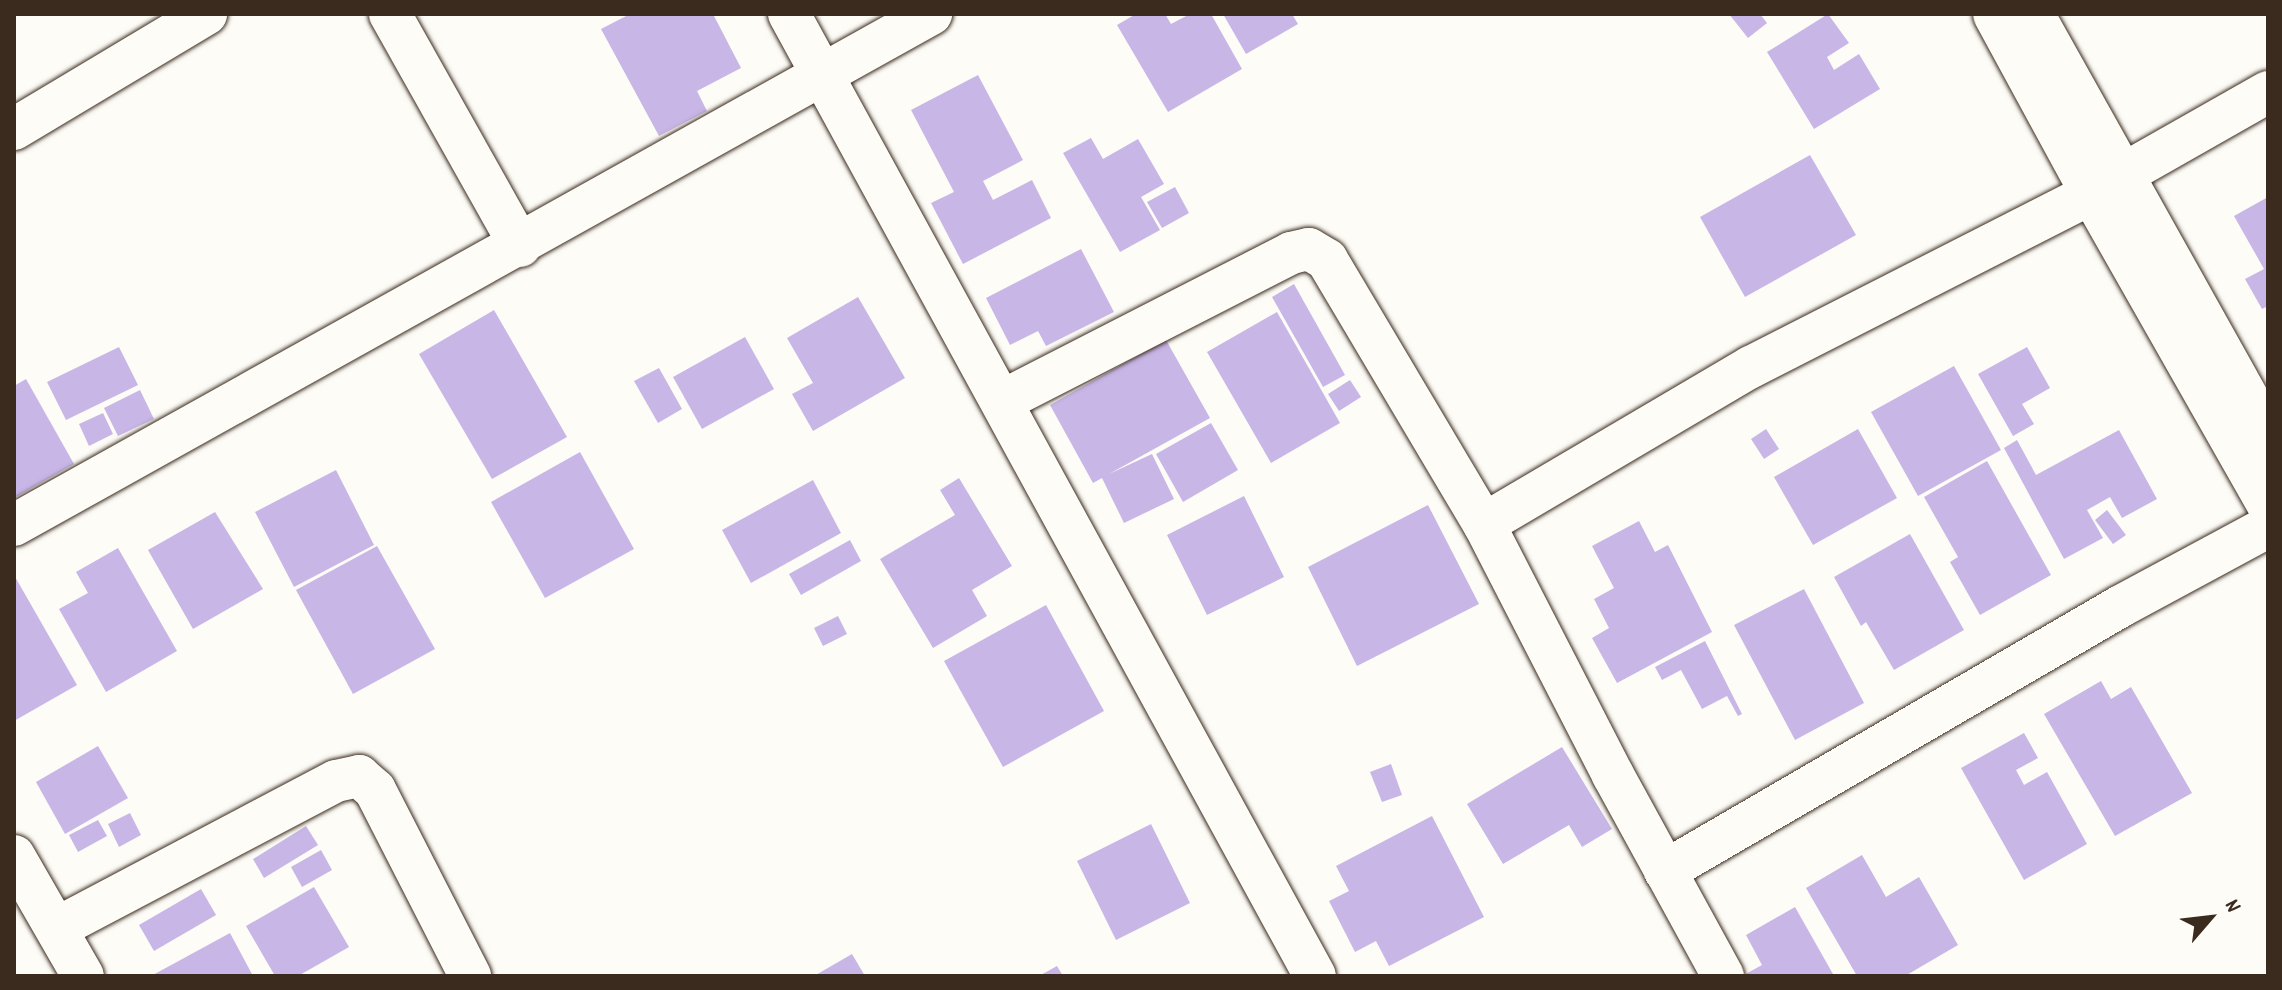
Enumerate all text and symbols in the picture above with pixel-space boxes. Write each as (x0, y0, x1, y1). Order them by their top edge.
north arrow (2170, 878, 2250, 958)
text: N (2215, 894, 2248, 919)

